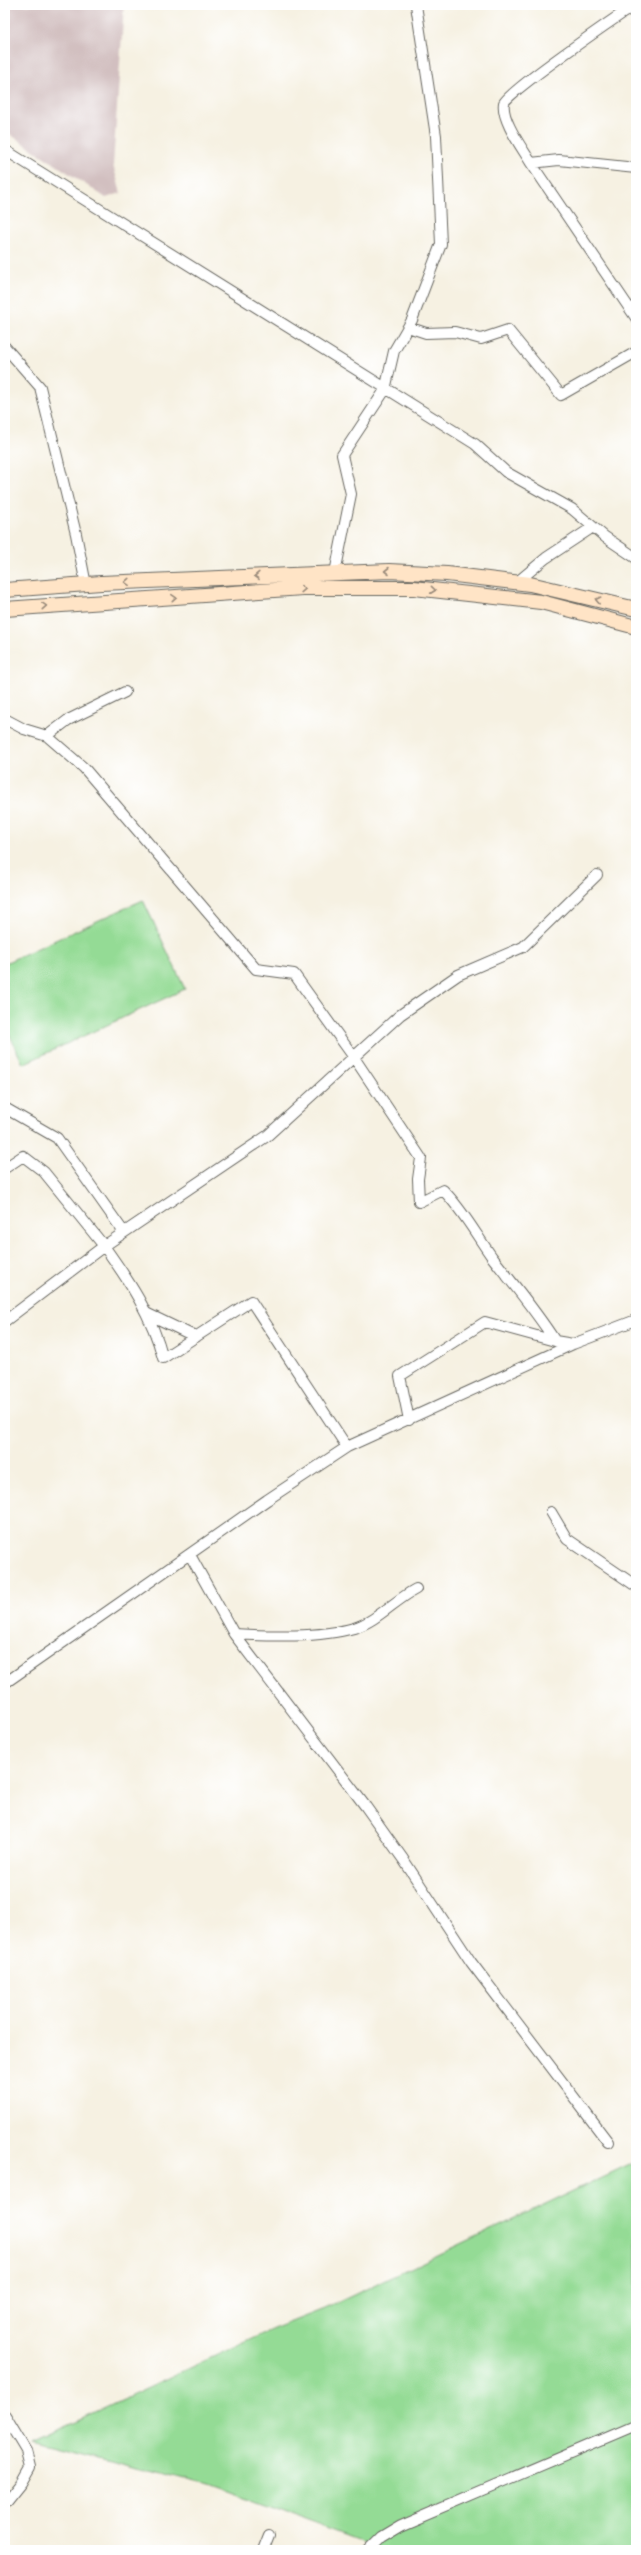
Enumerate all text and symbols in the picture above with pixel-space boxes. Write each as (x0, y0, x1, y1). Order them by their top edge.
one-way arrow (384, 567, 390, 575)
one-way arrow (254, 572, 260, 581)
one-way arrow (124, 578, 130, 586)
one-way arrow (300, 584, 306, 593)
one-way arrow (430, 585, 436, 594)
one-way arrow (171, 593, 177, 602)
one-way arrow (595, 597, 601, 605)
one-way arrow (41, 602, 47, 611)

